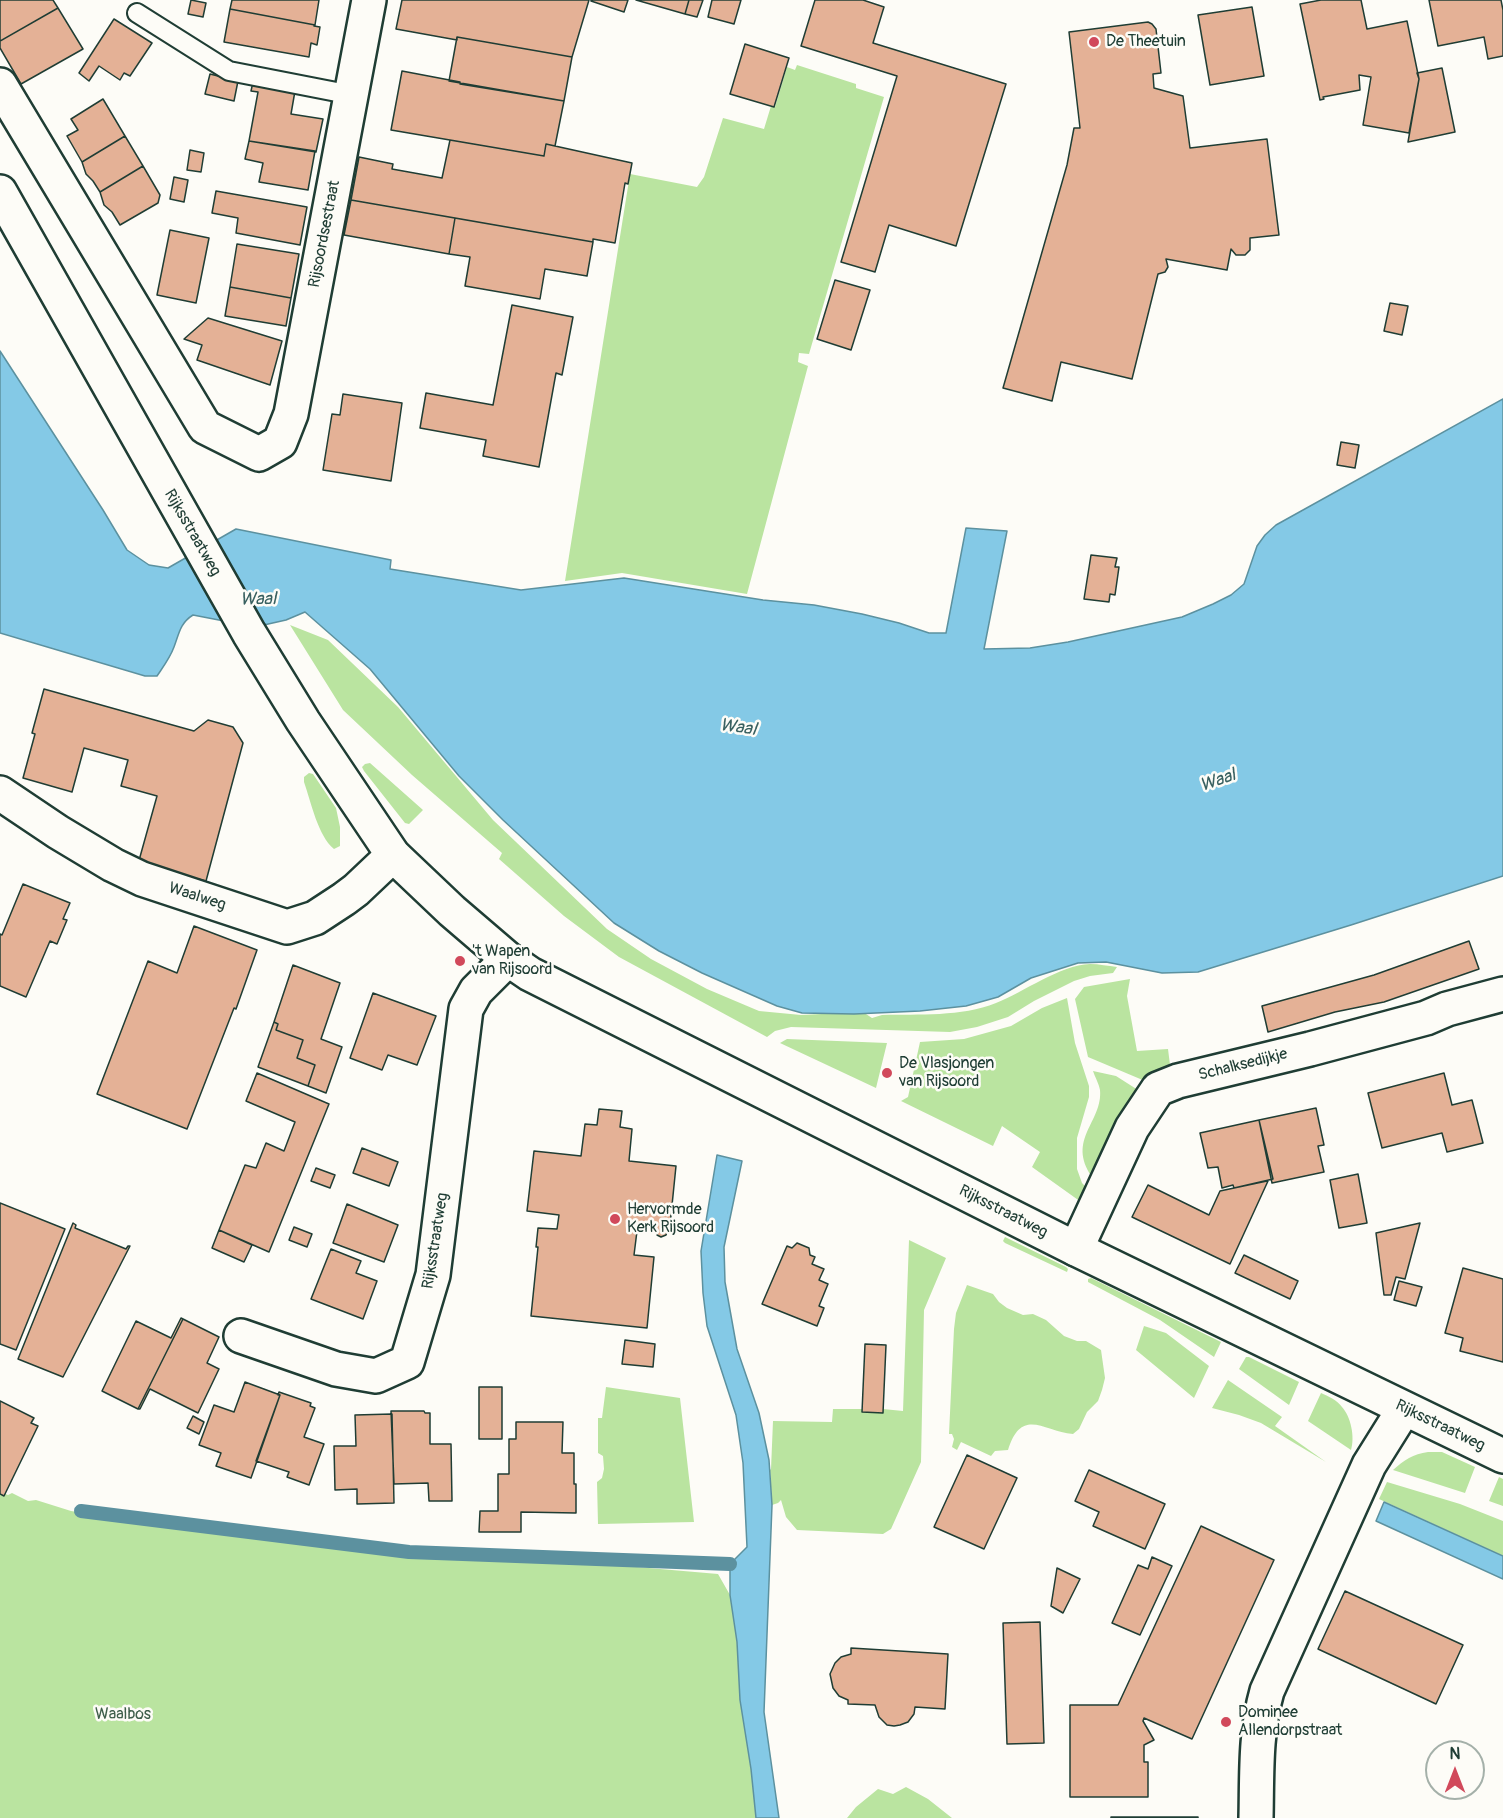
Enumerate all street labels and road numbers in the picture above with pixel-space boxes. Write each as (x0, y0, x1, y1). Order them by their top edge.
street label: Rijsoordsestraat (305, 179, 345, 289)
street label: Rijksstraatweg (159, 486, 225, 580)
street label: Waalweg (166, 879, 228, 915)
street label: Schalksedijkje (1196, 1045, 1290, 1085)
street label: Rijksstraatweg (955, 1181, 1051, 1243)
street label: Rijksstraatweg (419, 1192, 453, 1290)
street label: Rijksstraatweg (1392, 1396, 1488, 1456)

